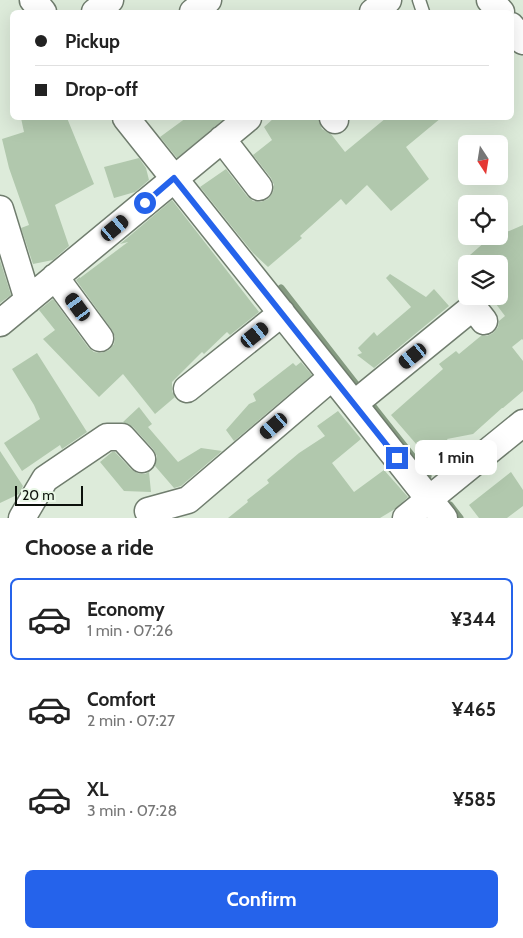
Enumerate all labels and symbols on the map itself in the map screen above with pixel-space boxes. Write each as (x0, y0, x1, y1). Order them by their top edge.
north arrow (458, 135, 508, 185)
route start (134, 192, 156, 214)
car (98, 213, 131, 243)
car (63, 290, 92, 324)
car (238, 320, 271, 350)
car (396, 341, 429, 371)
car (257, 410, 290, 442)
callout: 1 min (414, 440, 497, 476)
route end (386, 447, 408, 469)
scale bar (15, 483, 82, 506)

